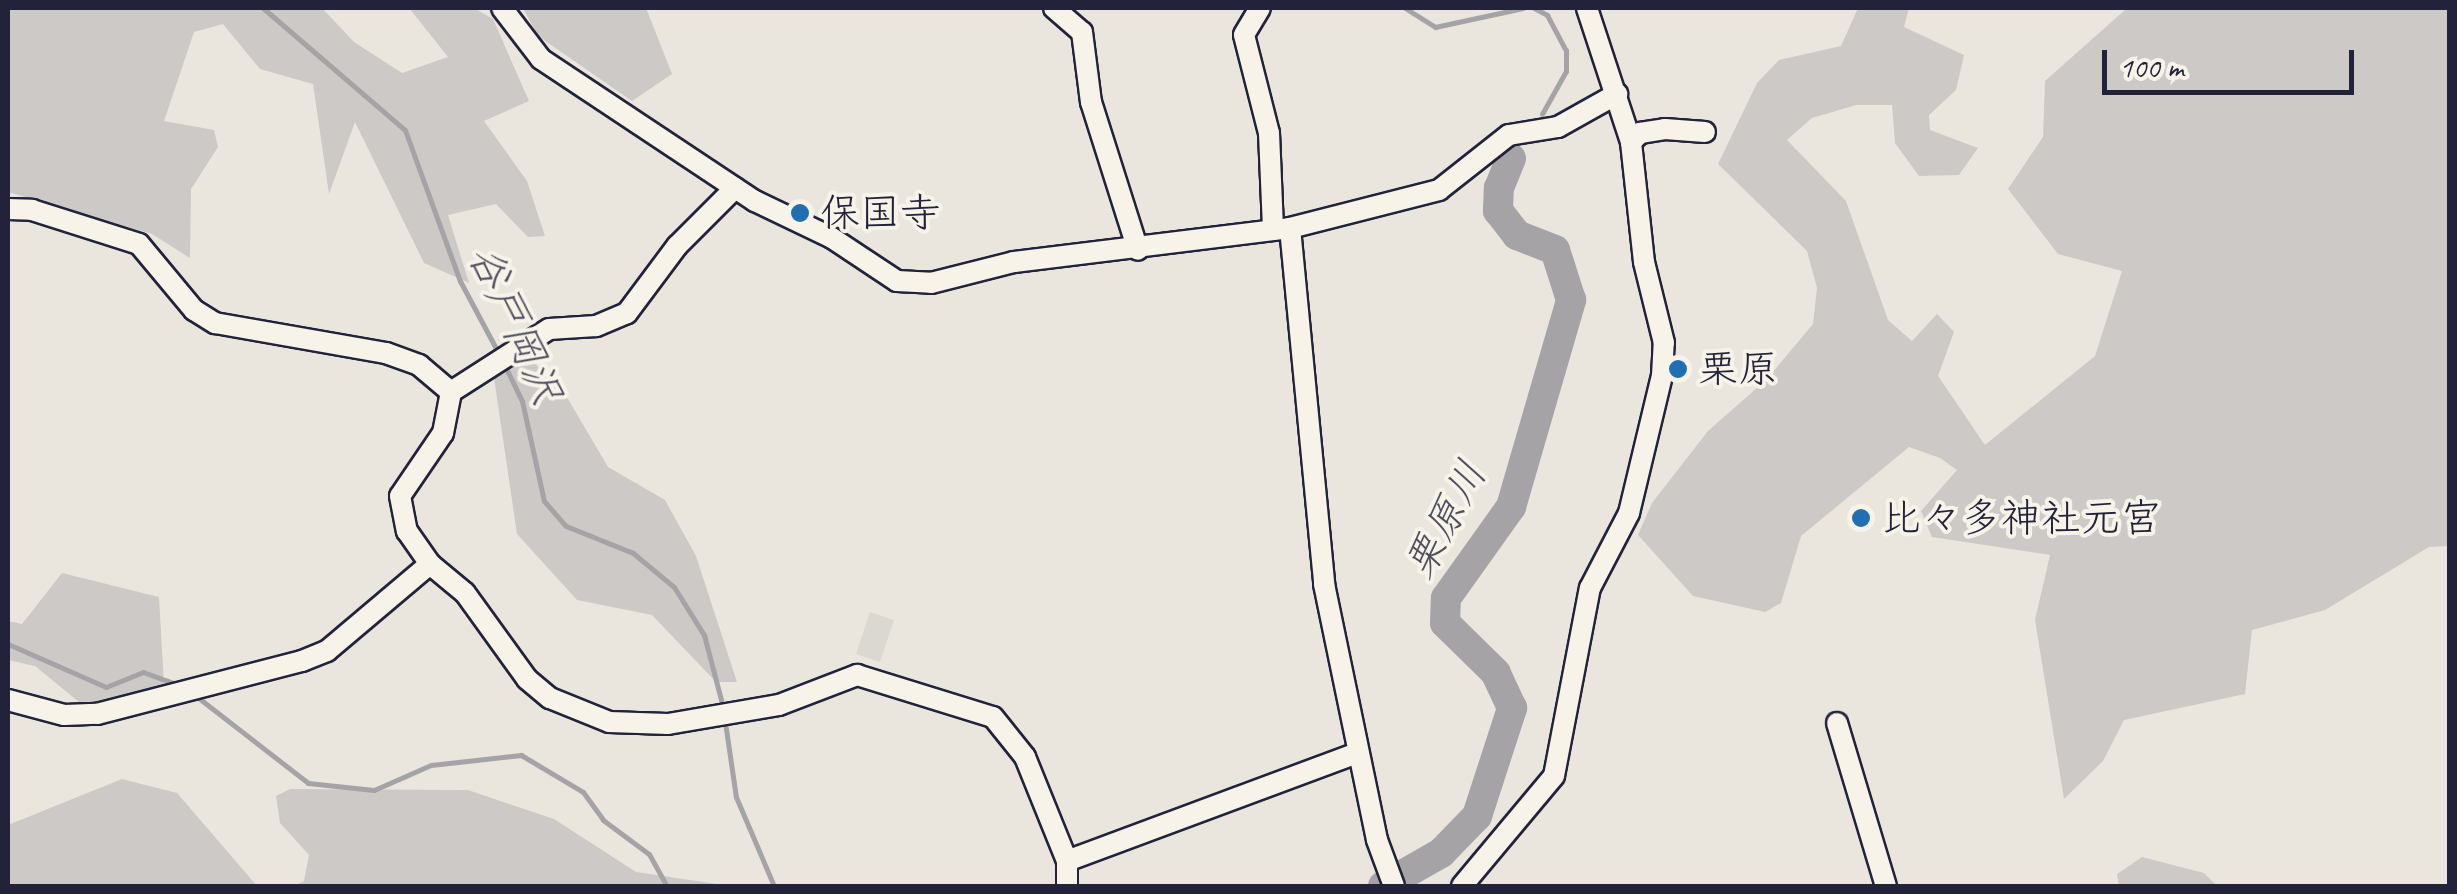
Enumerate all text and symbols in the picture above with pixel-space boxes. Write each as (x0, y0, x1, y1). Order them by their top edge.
scale bar (2107, 30, 2360, 92)
text: 100 m (2119, 48, 2184, 86)
place label: 保国寺 (820, 189, 940, 237)
marker: 保国寺 (789, 202, 811, 224)
water label: 谷戸岡沢 (458, 238, 572, 412)
place label: 栗原 (1698, 345, 1778, 393)
marker: 栗原 (1667, 358, 1689, 380)
water label: 栗原川 (1394, 453, 1498, 587)
place label: 比々多神社元宮 (1881, 494, 2161, 542)
marker: 比々多神社元宮 (1850, 507, 1872, 529)

